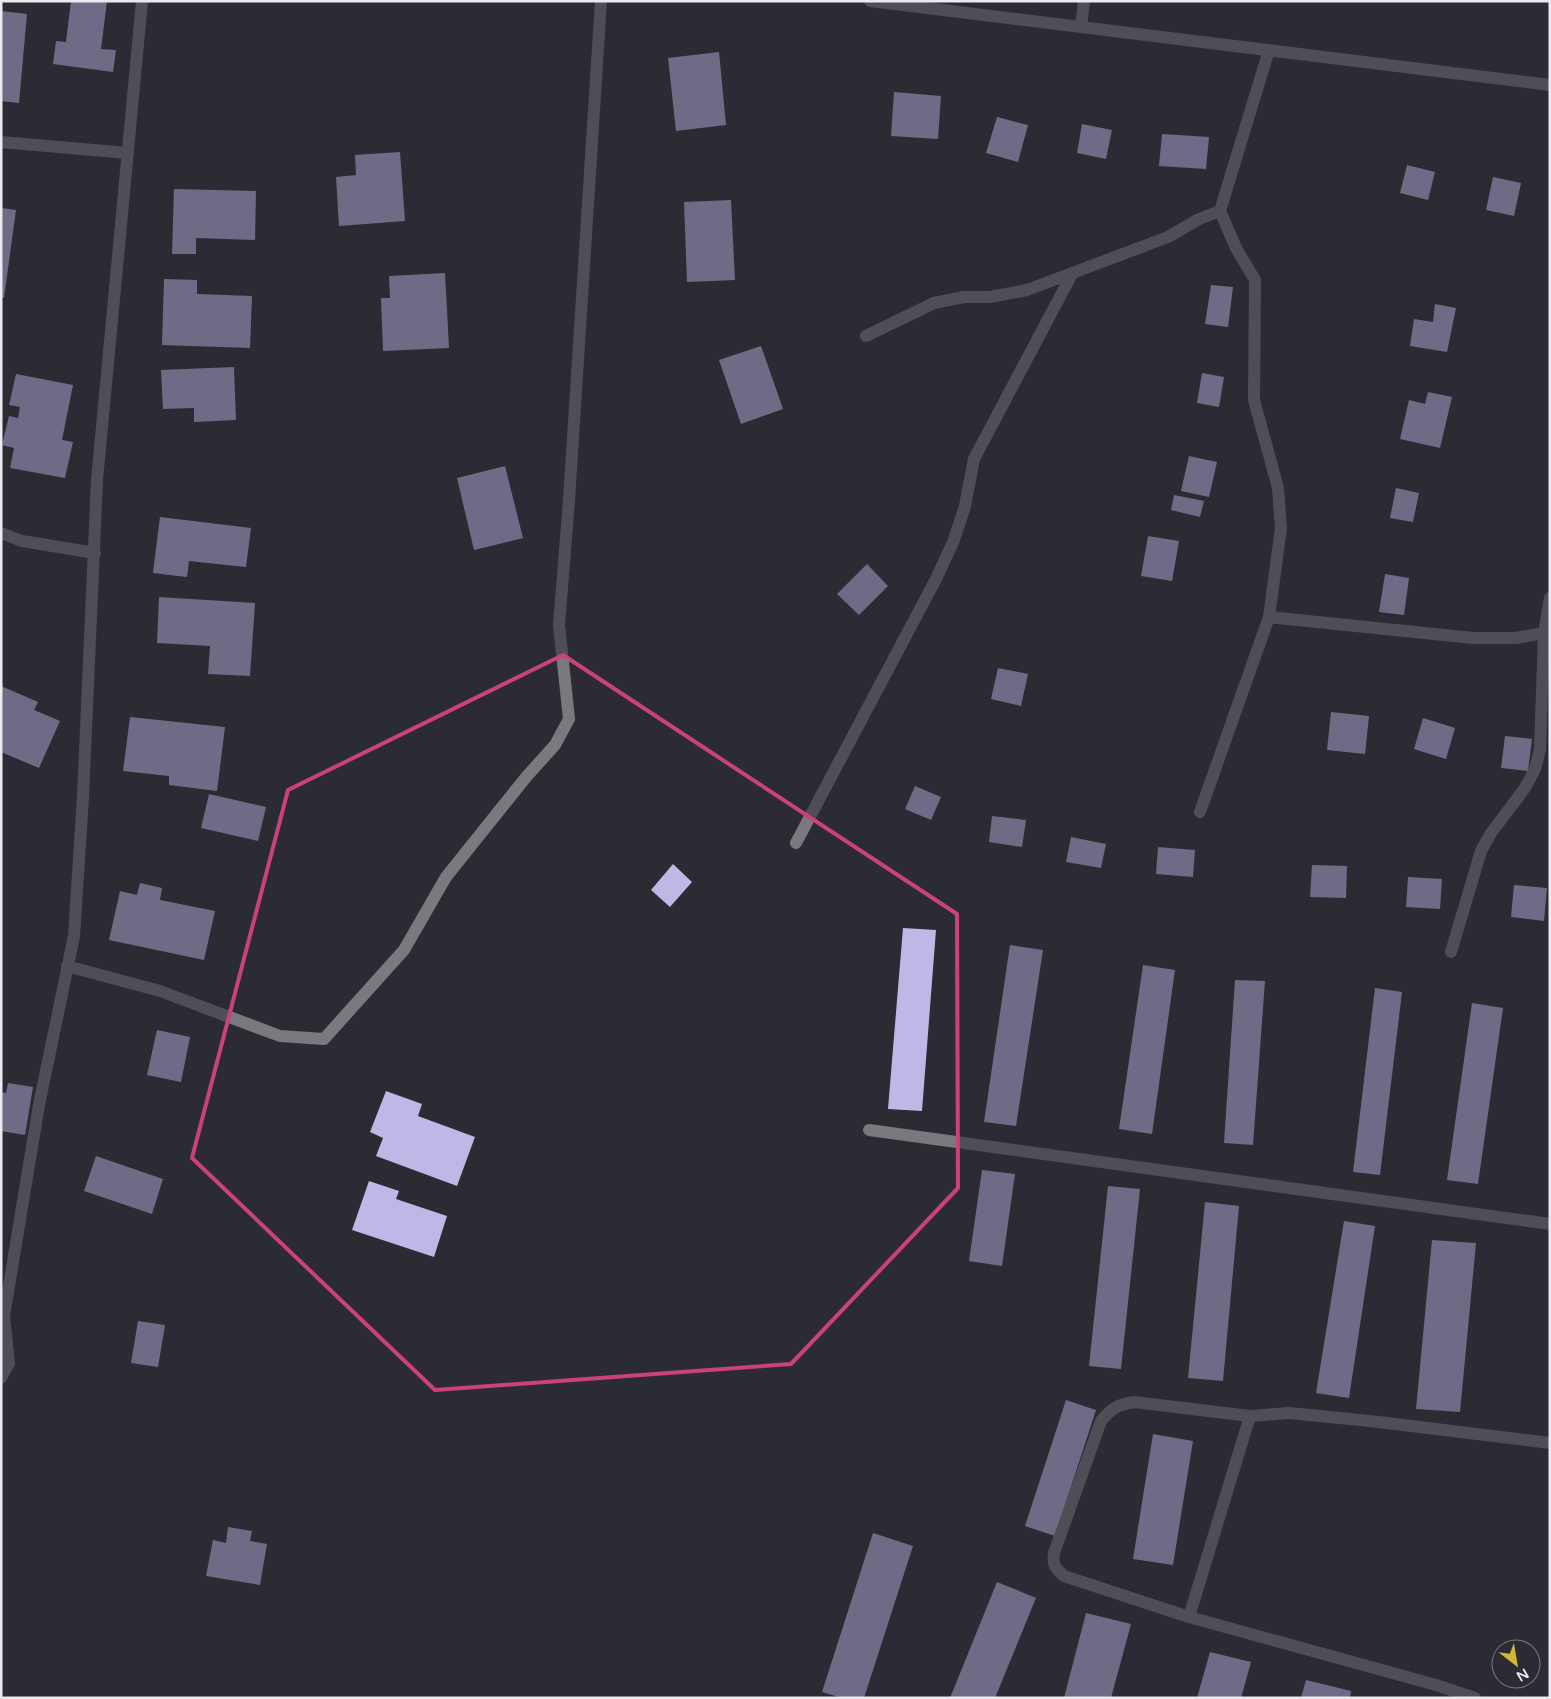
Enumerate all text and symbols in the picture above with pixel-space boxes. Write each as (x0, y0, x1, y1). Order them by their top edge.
north arrow (1491, 1639, 1541, 1689)
text: N (1513, 1665, 1532, 1685)

